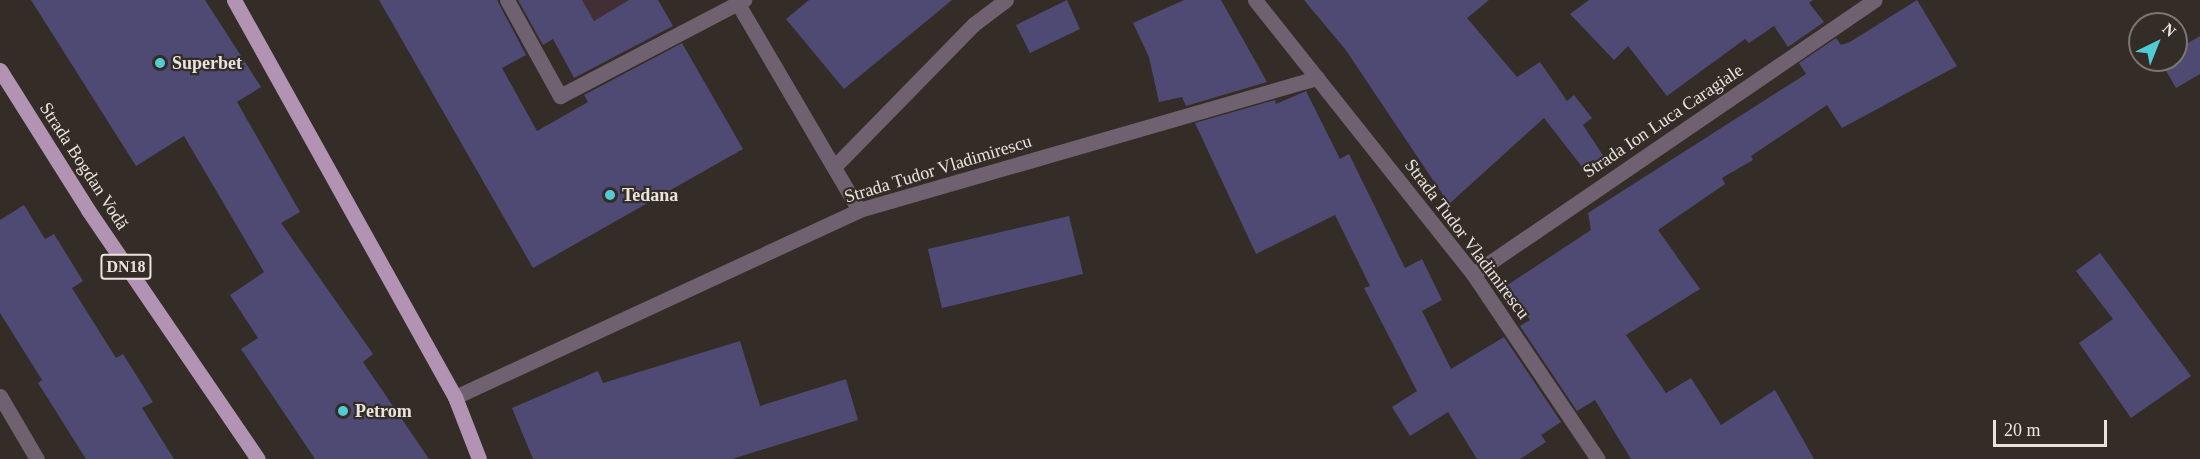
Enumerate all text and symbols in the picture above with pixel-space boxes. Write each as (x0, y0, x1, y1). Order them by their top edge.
north arrow (2128, 12, 2188, 72)
text: N (2159, 20, 2179, 40)
place label: Superbet (172, 52, 242, 74)
marker: Superbet (153, 56, 167, 70)
street label: Strada Ion Luca Caragiale (1579, 59, 1747, 183)
street label: Strada Bogdan Vodă (35, 98, 133, 234)
street label: Strada Tudor Vladimirescu (841, 130, 1035, 208)
street label: Strada Tudor Vladimirescu (1400, 155, 1534, 323)
place label: Tedana (622, 184, 678, 206)
marker: Tedana (603, 188, 617, 202)
road number: DN18 (99, 254, 153, 280)
place label: Petrom (355, 400, 412, 422)
marker: Petrom (336, 404, 350, 418)
scale bar (1996, 408, 2110, 446)
text: 20 m (2004, 420, 2041, 440)

